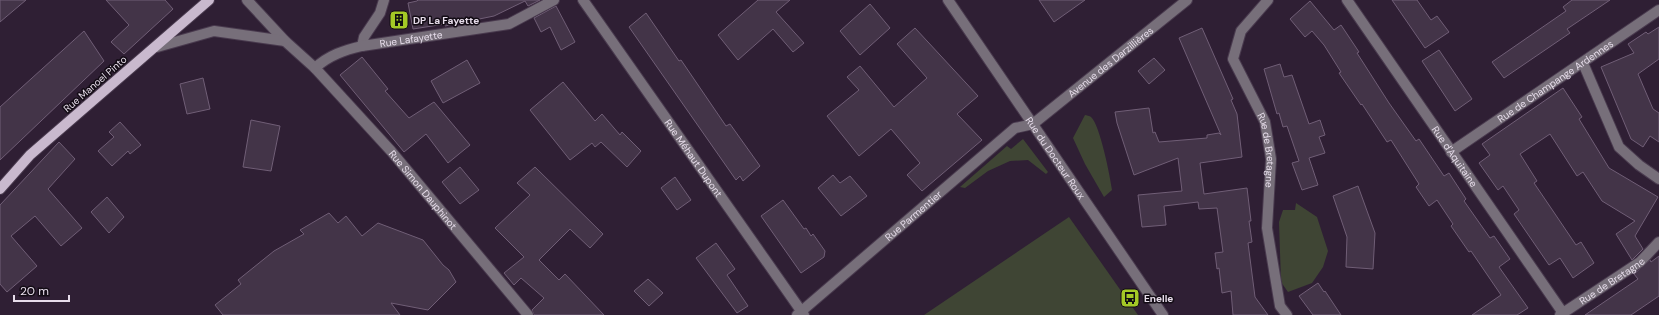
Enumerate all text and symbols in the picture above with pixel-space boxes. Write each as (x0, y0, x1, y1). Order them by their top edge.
building icon: DP La Fayette (388, 9, 410, 31)
place label: DP La Fayette (413, 14, 479, 27)
street label: Avenue des Darzillières (1065, 23, 1156, 100)
street label: Rue Lafayette (379, 28, 444, 50)
street label: Rue de Champange Ardennes (1495, 37, 1616, 125)
street label: Rue Manoel Pinto (61, 53, 129, 115)
street label: Rue de Bretagne (1255, 110, 1278, 188)
street label: Rue du Docteur Roux (1023, 114, 1088, 202)
street label: Rue Méhaut Dupont (662, 117, 726, 200)
street label: Rue d'Aquitaine (1429, 123, 1481, 190)
street label: Rue Simon Dauphinot (386, 147, 460, 232)
street label: Rue Parmentier (882, 187, 944, 243)
street label: Rue de Bretagne (1576, 254, 1648, 307)
scale bar (14, 277, 69, 303)
text: 20 m (20, 283, 49, 299)
bus stop icon: Enelle (1119, 287, 1141, 309)
place label: Enelle (1144, 292, 1173, 305)

